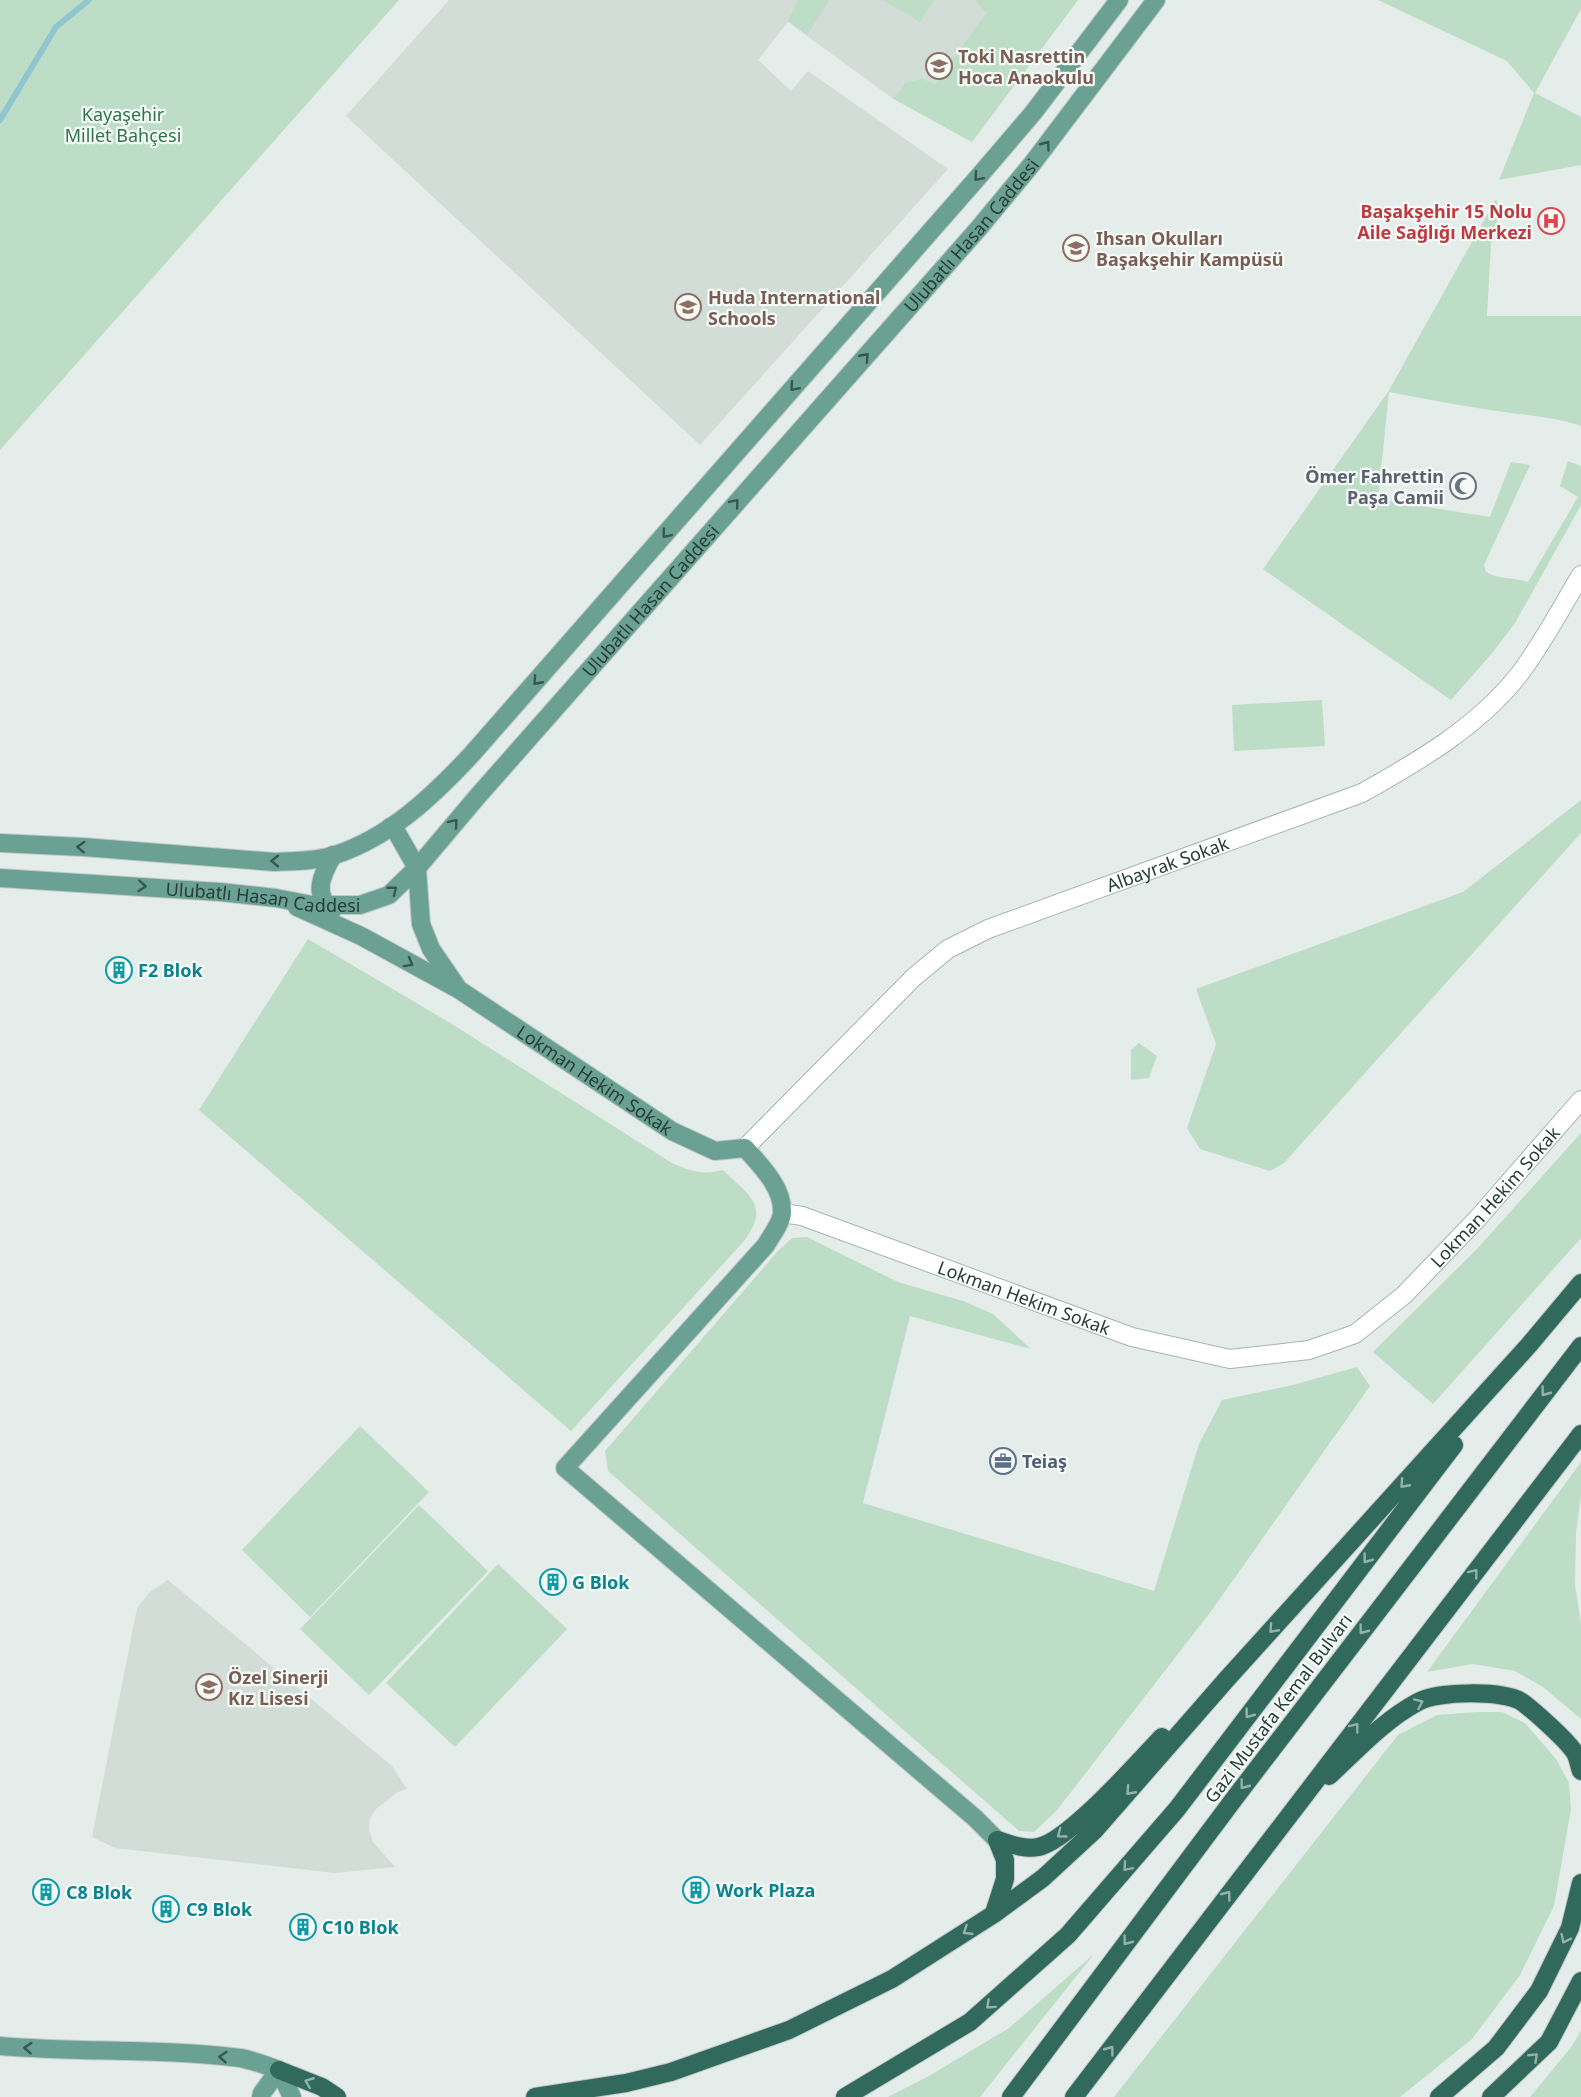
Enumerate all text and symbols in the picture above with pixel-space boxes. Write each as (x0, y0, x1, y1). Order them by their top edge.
place label: Toki Nasrettin Hoca Anaokulu (958, 44, 1094, 89)
school or university icon: Toki Nasrettin Hoca Anaokulu (924, 51, 954, 81)
park label: Kayaşehir Millet Bahçesi (65, 102, 181, 147)
one-way arrow (1039, 141, 1050, 152)
street label: Ulubatlı Hasan Caddesi (898, 154, 1044, 317)
one-way arrow (974, 170, 985, 181)
place label: Başakşehir 15 Nolu Aile Sağlığı Merkezi (1357, 199, 1532, 244)
hospital icon: Başakşehir 15 Nolu Aile Sağlığı Merkezi (1536, 206, 1566, 236)
place label: Ihsan Okulları Başakşehir Kampüsü (1096, 226, 1283, 271)
school or university icon: Ihsan Okulları Başakşehir Kampüsü (1061, 233, 1091, 263)
place label: Huda International Schools (708, 285, 880, 330)
school or university icon: Huda International Schools (673, 292, 703, 322)
one-way arrow (858, 353, 869, 364)
one-way arrow (790, 380, 801, 391)
place label: Ömer Fahrettin Paşa Camii (1305, 464, 1444, 509)
mosque icon: Ömer Fahrettin Paşa Camii (1448, 471, 1478, 501)
one-way arrow (728, 499, 739, 510)
street label: Ulubatlı Hasan Caddesi (577, 519, 724, 682)
one-way arrow (662, 527, 673, 538)
one-way arrow (533, 674, 544, 684)
one-way arrow (447, 819, 458, 830)
street label: Albayrak Sokak (1103, 830, 1232, 897)
one-way arrow (76, 840, 85, 853)
one-way arrow (271, 855, 280, 867)
street label: Ulubatlı Hasan Caddesi (165, 877, 360, 917)
one-way arrow (138, 880, 147, 893)
one-way arrow (386, 886, 397, 897)
building icon: F2 Blok (104, 955, 134, 985)
one-way arrow (403, 956, 414, 967)
place label: F2 Blok (138, 958, 203, 982)
street label: Lokman Hekim Sokak (512, 1019, 678, 1140)
street label: Lokman Hekim Sokak (1425, 1121, 1565, 1272)
street label: Lokman Hekim Sokak (935, 1255, 1114, 1340)
one-way arrow (1542, 1386, 1553, 1397)
office icon: Teiaş (988, 1446, 1018, 1476)
place label: Teiaş (1022, 1449, 1067, 1473)
one-way arrow (1400, 1477, 1411, 1488)
one-way arrow (1363, 1553, 1374, 1564)
building icon: G Blok (538, 1567, 568, 1597)
one-way arrow (1467, 1568, 1478, 1579)
place label: G Blok (572, 1570, 630, 1594)
street label: Gazi Mustafa Kemal Bulvarı (1199, 1609, 1357, 1807)
one-way arrow (1269, 1622, 1280, 1633)
one-way arrow (1359, 1624, 1370, 1635)
place label: Özel Sinerji Kız Lisesi (228, 1665, 328, 1710)
school or university icon: Özel Sinerji Kız Lisesi (194, 1672, 224, 1702)
one-way arrow (1413, 1698, 1424, 1710)
one-way arrow (1245, 1708, 1256, 1719)
one-way arrow (1348, 1723, 1359, 1734)
one-way arrow (1241, 1779, 1252, 1790)
one-way arrow (1126, 1784, 1137, 1795)
one-way arrow (1057, 1827, 1068, 1838)
one-way arrow (1123, 1860, 1134, 1871)
building icon: Work Plaza (681, 1875, 711, 1905)
building icon: C8 Blok (31, 1877, 61, 1907)
place label: Work Plaza (716, 1878, 815, 1902)
place label: C8 Blok (66, 1880, 133, 1904)
one-way arrow (1220, 1891, 1231, 1902)
building icon: C9 Blok (151, 1894, 181, 1924)
place label: C9 Blok (186, 1897, 253, 1921)
building icon: C10 Blok (288, 1912, 318, 1942)
place label: C10 Blok (322, 1915, 399, 1939)
one-way arrow (963, 1924, 973, 1936)
one-way arrow (1560, 1932, 1572, 1943)
one-way arrow (1124, 1935, 1135, 1946)
one-way arrow (986, 1998, 997, 2009)
one-way arrow (23, 2042, 32, 2055)
one-way arrow (1102, 2046, 1113, 2057)
one-way arrow (218, 2051, 227, 2064)
one-way arrow (1527, 2053, 1537, 2064)
one-way arrow (305, 2077, 316, 2089)

